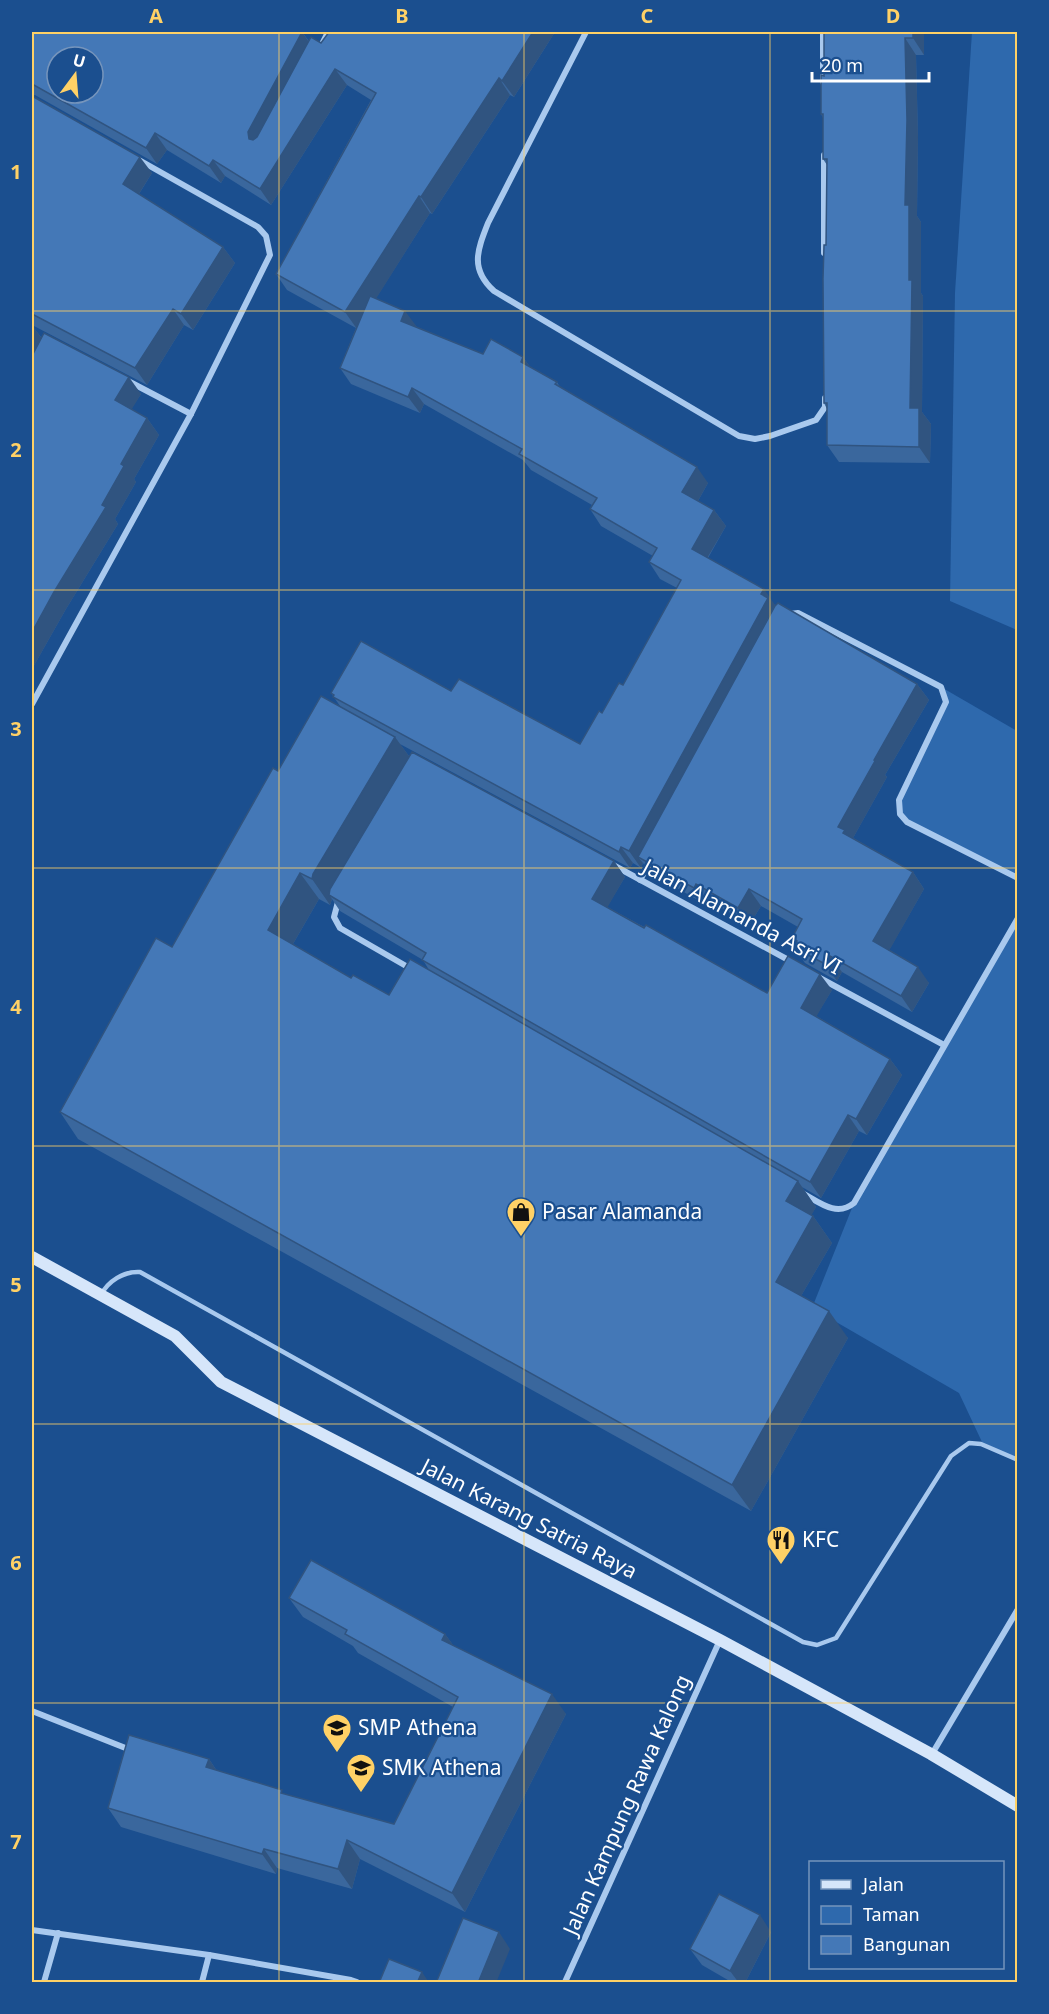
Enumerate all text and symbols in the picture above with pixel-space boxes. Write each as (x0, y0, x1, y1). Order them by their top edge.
text: A (149, 2, 163, 29)
text: B (395, 2, 409, 29)
text: C (641, 2, 654, 29)
text: D (886, 2, 900, 29)
north arrow (45, 45, 105, 105)
scale bar (812, 45, 929, 83)
text: U (70, 48, 88, 73)
text: 20 m (821, 53, 863, 77)
text: 1 (10, 158, 22, 185)
text: 2 (10, 436, 22, 463)
text: 3 (10, 715, 22, 742)
street label: Jalan Alamanda Asri VI (637, 851, 847, 980)
text: 4 (10, 993, 22, 1020)
shop icon: Pasar Alamanda (505, 1196, 537, 1238)
place label: Pasar Alamanda (542, 1197, 702, 1225)
text: 5 (10, 1271, 22, 1298)
street label: Jalan Karang Satria Raya (415, 1451, 642, 1585)
restaurant icon: KFC (765, 1524, 797, 1566)
place label: KFC (802, 1525, 839, 1553)
text: 6 (10, 1549, 22, 1576)
street label: Jalan Kampung Rawa Kalong (555, 1670, 696, 1941)
school or university icon: SMP Athena (321, 1712, 353, 1754)
place label: SMP Athena (358, 1713, 477, 1741)
school or university icon: SMK Athena (345, 1752, 377, 1794)
place label: SMK Athena (382, 1753, 502, 1781)
text: 7 (10, 1828, 22, 1855)
legend (809, 1861, 1004, 1969)
text: Jalan (861, 1872, 904, 1896)
text: Taman (863, 1902, 920, 1926)
text: Bangunan (863, 1932, 950, 1956)

